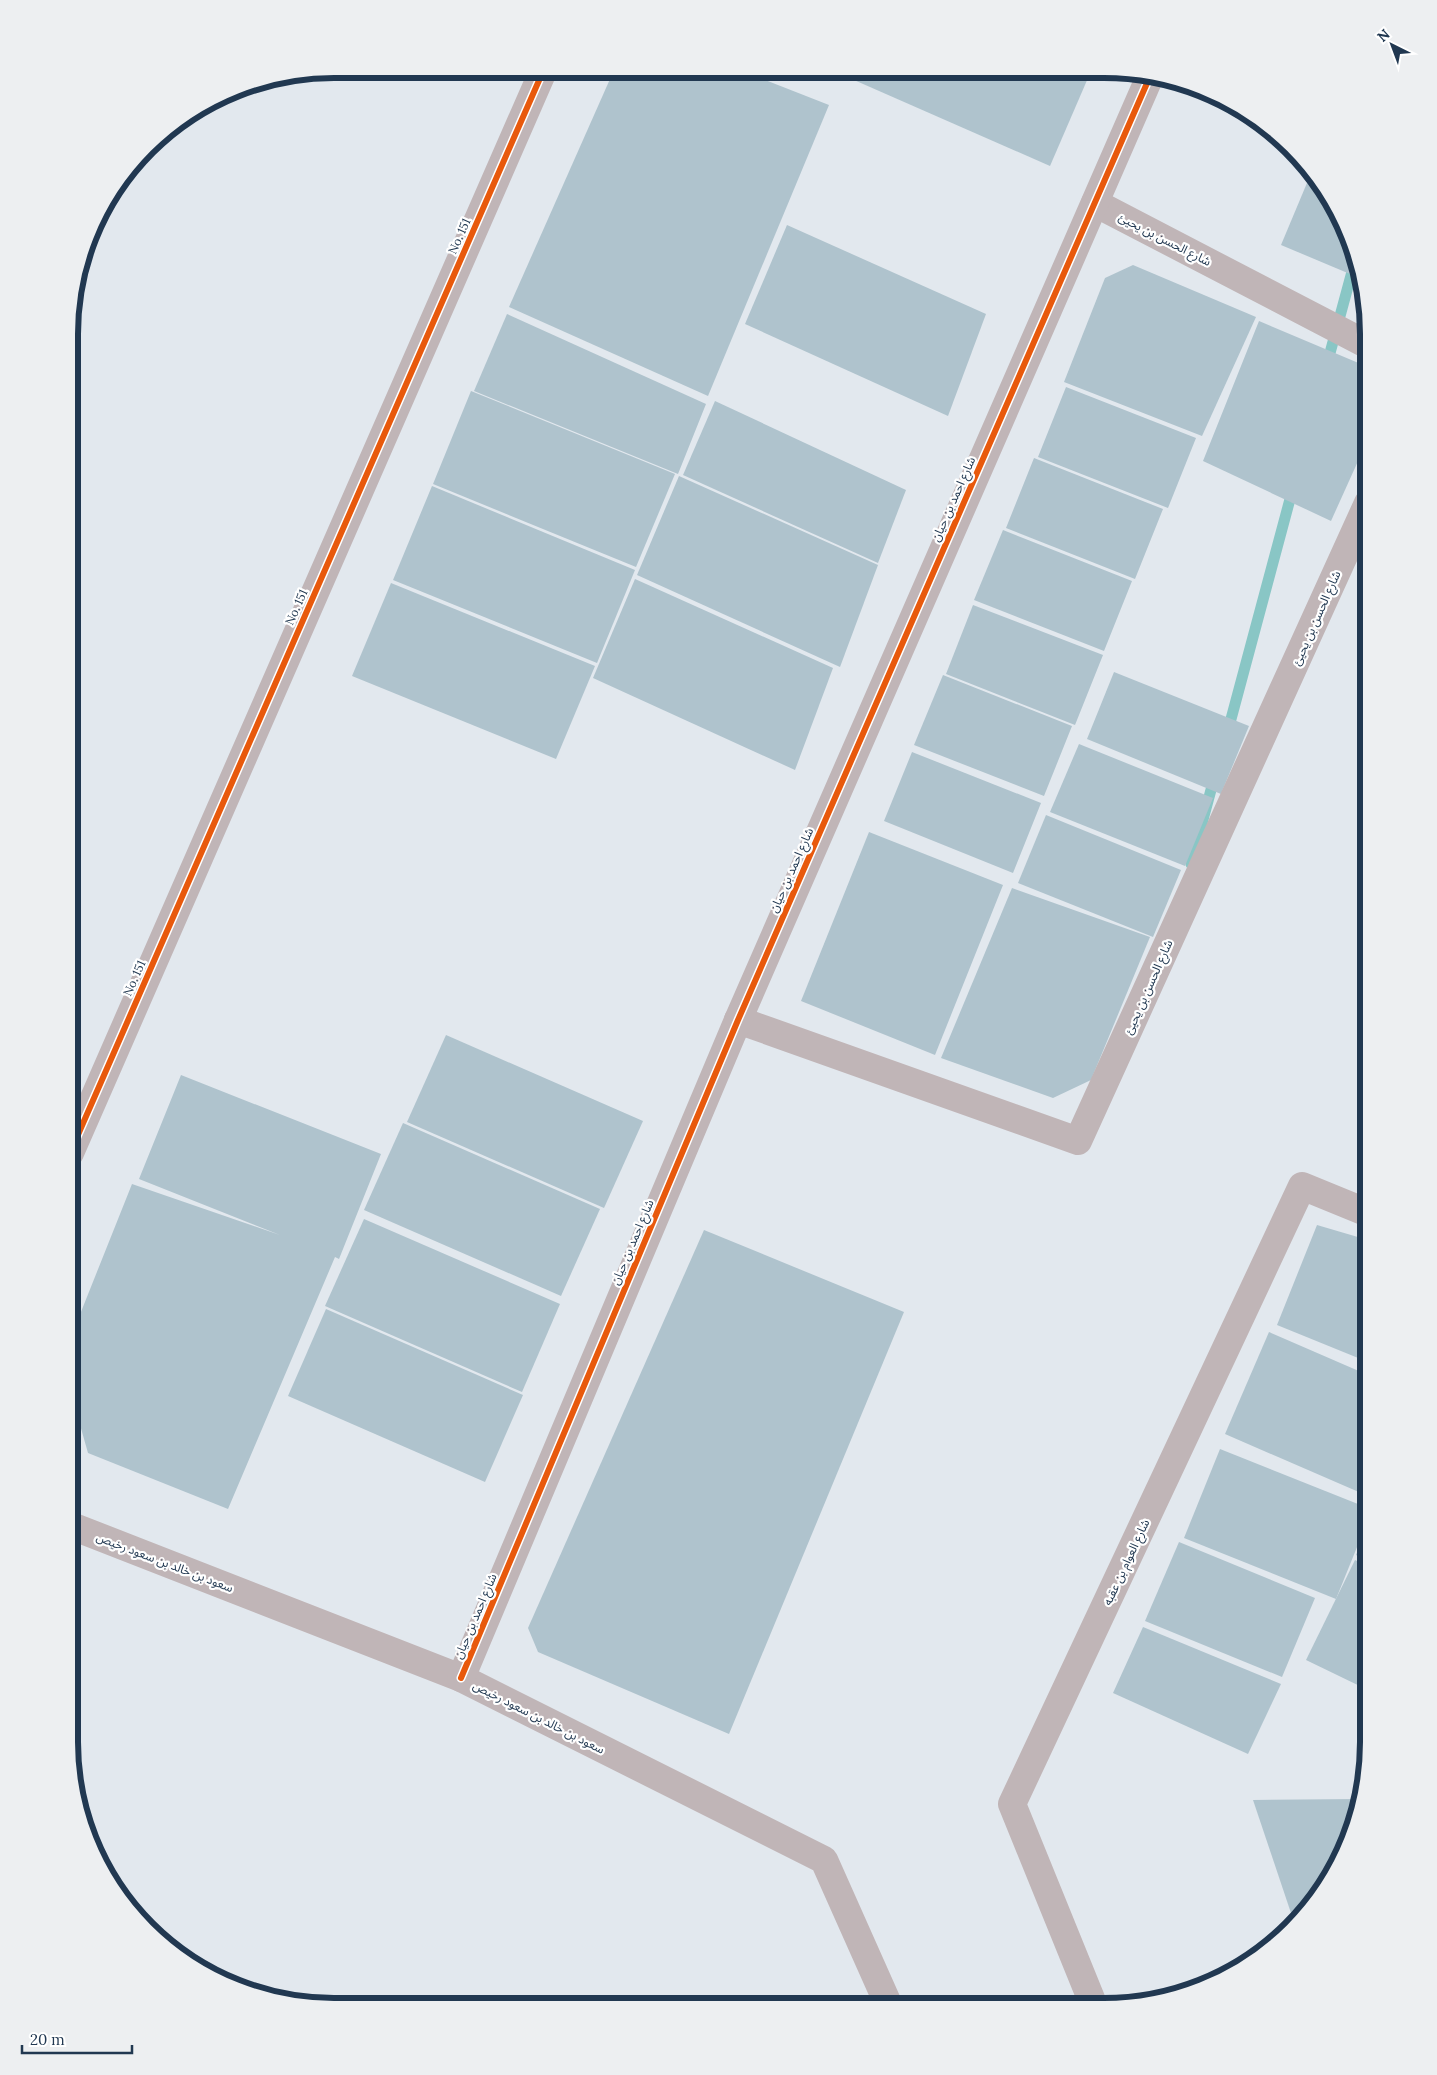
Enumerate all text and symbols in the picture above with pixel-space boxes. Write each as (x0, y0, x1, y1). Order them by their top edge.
north arrow (1367, 20, 1417, 70)
text: N (1373, 25, 1393, 46)
street label: شارع الحسن بن يحيئ (1115, 209, 1214, 271)
street label: No. 151 (445, 216, 473, 256)
street label: شارع احمد بن حيان (928, 454, 980, 545)
street label: شارع الحسن بن يحيئ (1288, 568, 1345, 668)
street label: No. 151 (282, 587, 310, 627)
street label: شارع احمد بن حيان (766, 825, 818, 916)
street label: شارع الحسن بن يحيئ (1120, 937, 1177, 1037)
street label: No. 151 (120, 958, 148, 998)
street label: شارع احمد بن حيان (607, 1197, 659, 1288)
street label: شارع العوام بن عقبه (1099, 1517, 1154, 1608)
street label: سعود بن خالد بن سعود رخيص (94, 1529, 236, 1595)
street label: شارع احمد بن حيان (450, 1571, 502, 1662)
street label: سعود بن خالد بن سعود رخيص (471, 1677, 607, 1757)
scale bar (22, 2022, 132, 2054)
text: 20 m (30, 2030, 65, 2049)

